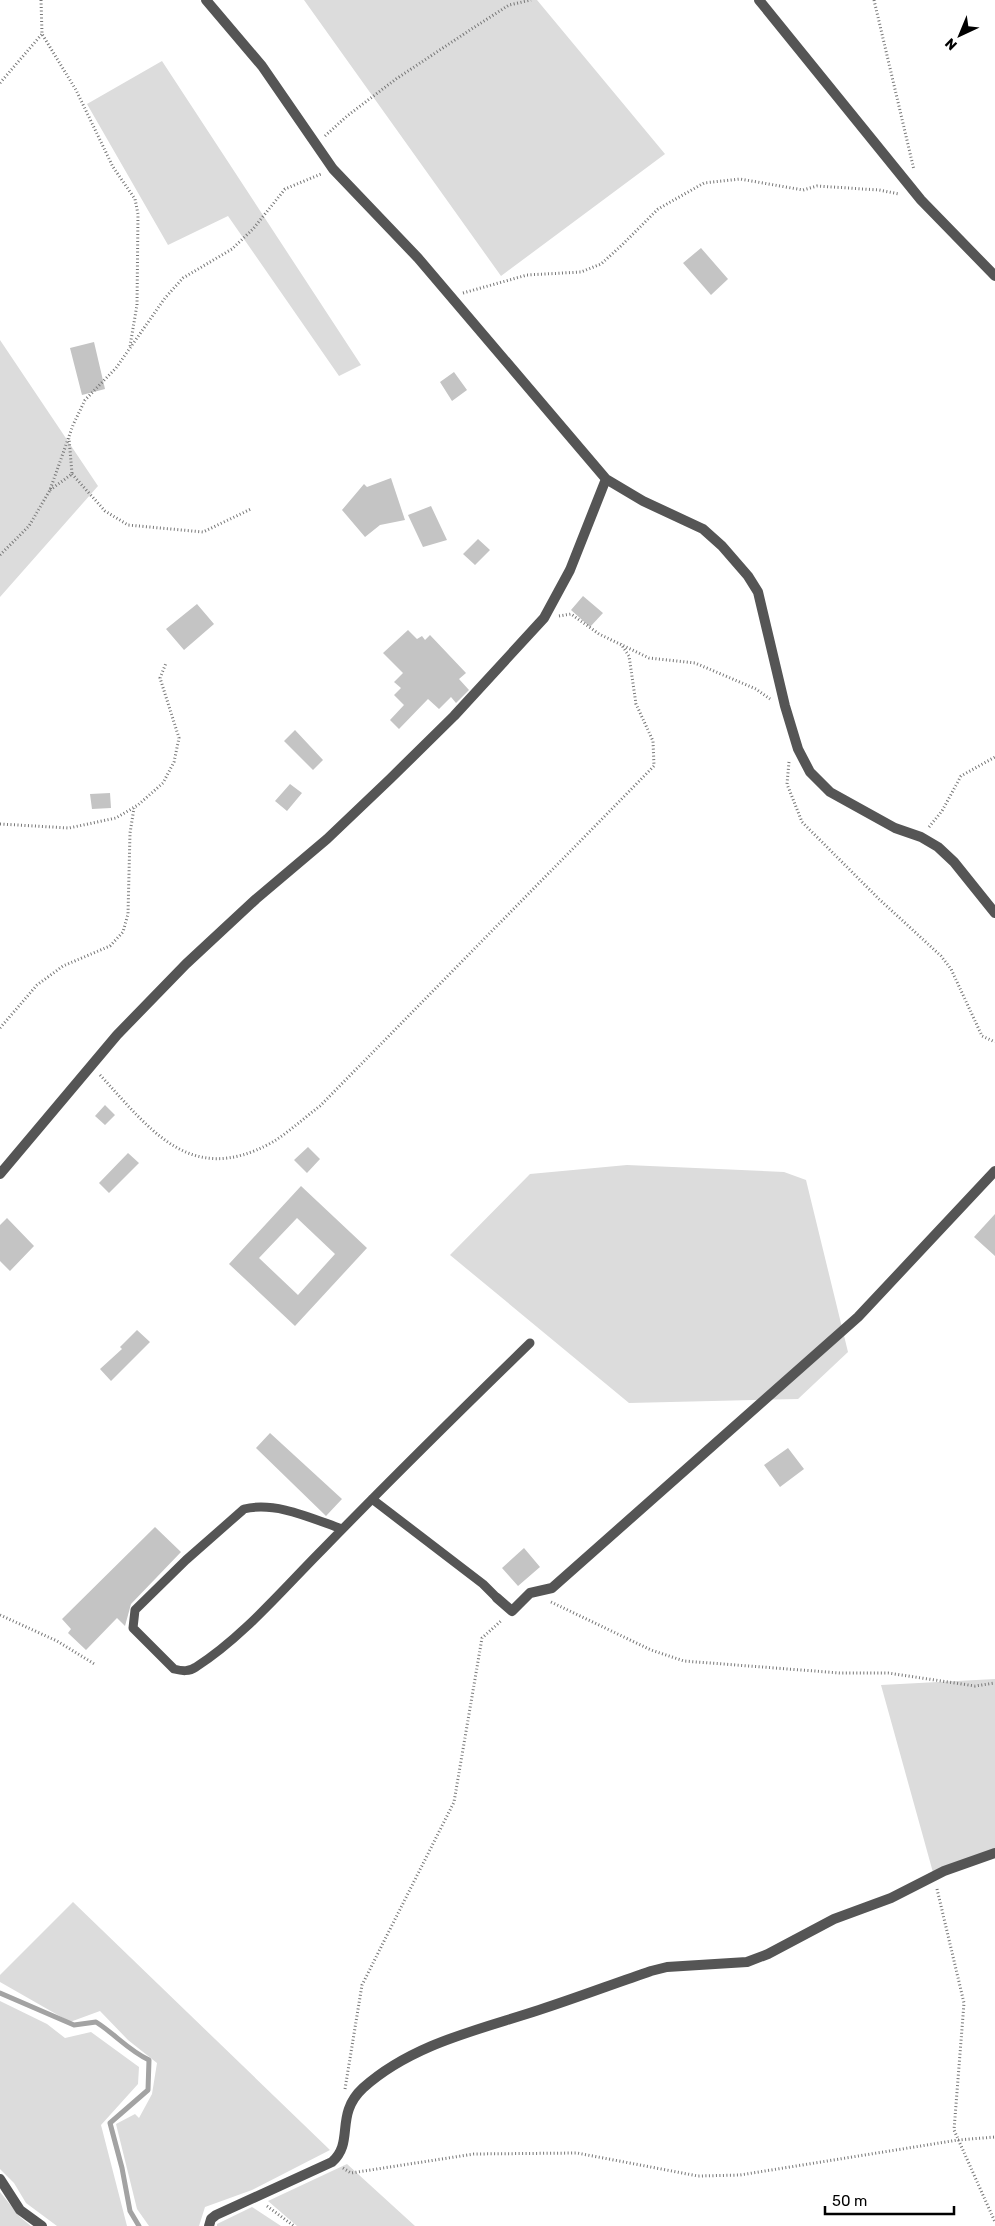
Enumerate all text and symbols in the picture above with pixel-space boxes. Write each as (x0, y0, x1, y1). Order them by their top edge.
north arrow (935, 10, 985, 60)
text: N (942, 34, 961, 54)
scale bar (825, 2184, 954, 2216)
text: 50 m (832, 2192, 867, 2210)

